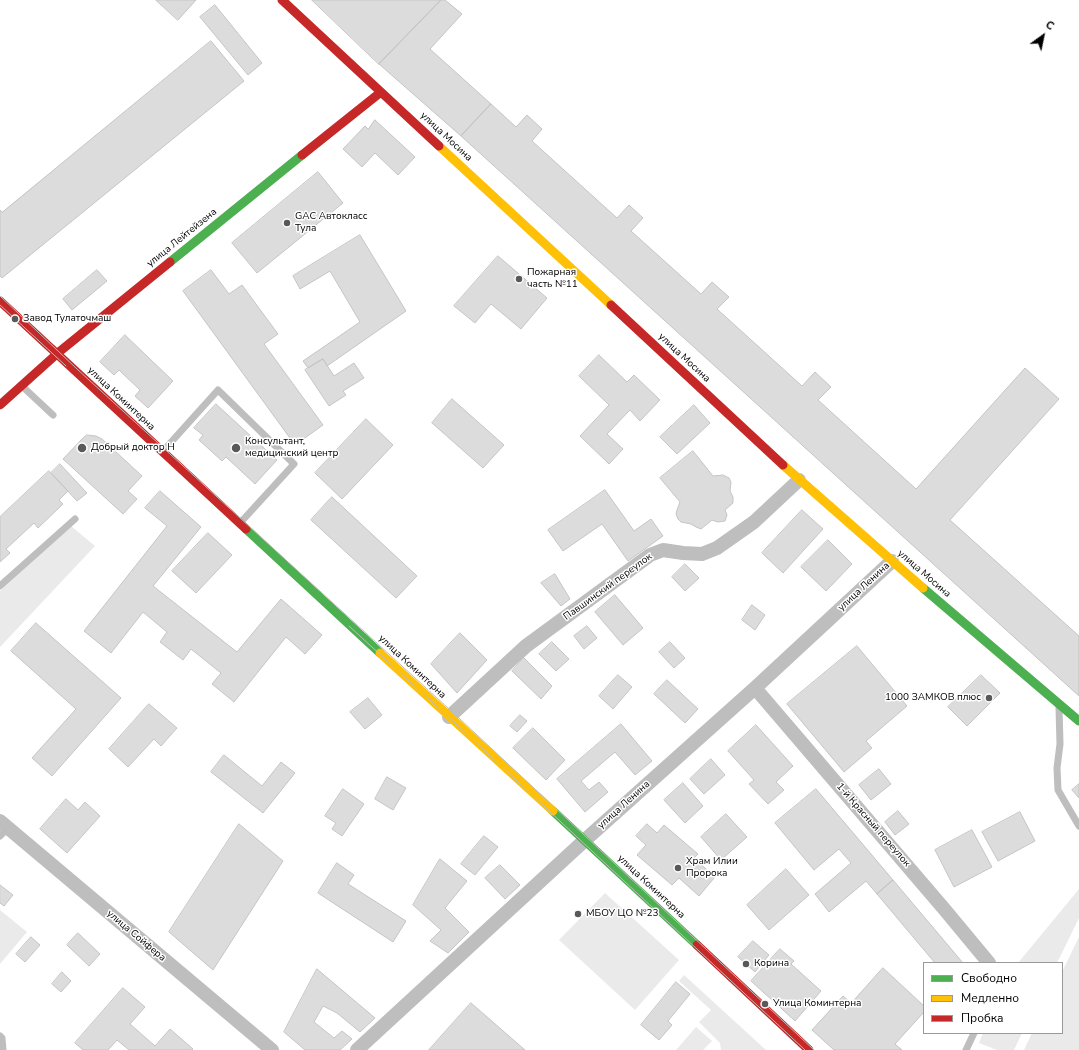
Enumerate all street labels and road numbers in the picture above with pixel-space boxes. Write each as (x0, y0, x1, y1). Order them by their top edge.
street label: улица Мосина (418, 110, 474, 164)
street label: улица Лейтейзена (145, 206, 219, 270)
street label: улица Мосина (656, 331, 712, 385)
street label: улица Коминтерна (85, 365, 157, 433)
street label: улица Мосина (895, 548, 953, 600)
street label: Павшинский переулок (561, 551, 655, 623)
street label: улица Ленина (836, 560, 892, 614)
street label: улица Коминтерна (376, 633, 448, 701)
street label: улица Ленина (595, 778, 653, 832)
street label: 1-й Красный переулок (833, 781, 913, 869)
street label: улица Коминтерна (615, 853, 687, 921)
street label: улица Сойфера (104, 908, 168, 964)

